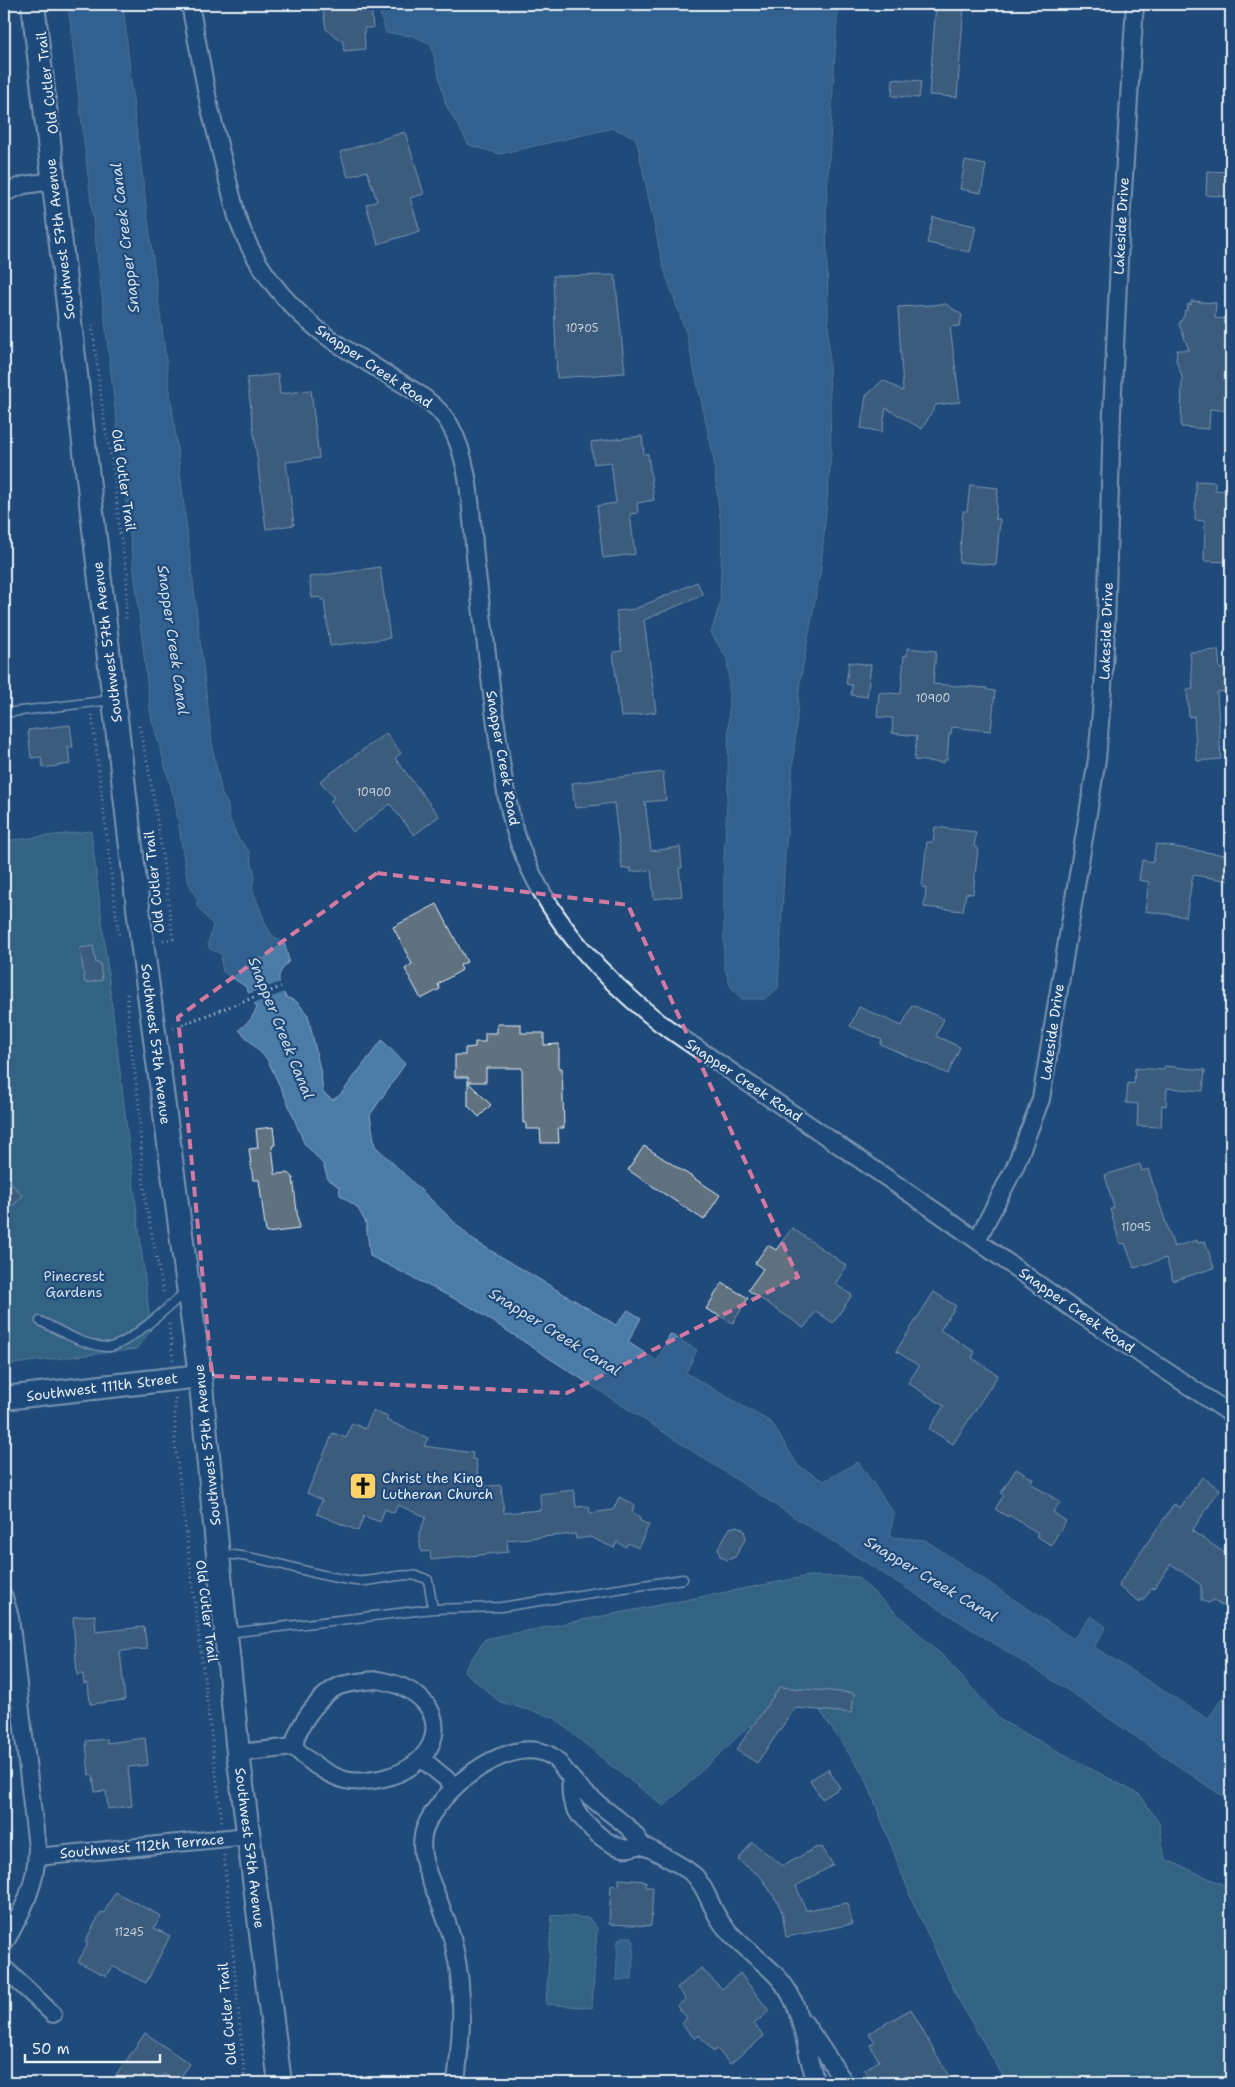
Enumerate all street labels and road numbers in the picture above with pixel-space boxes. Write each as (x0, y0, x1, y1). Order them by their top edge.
street label: Old Cutler Trail (32, 30, 62, 135)
street label: Southwest 57th Avenue (41, 157, 79, 320)
street label: Lakeside Drive (1109, 177, 1133, 275)
street label: Snapper Creek Road (312, 320, 436, 412)
street label: Old Cutler Trail (108, 428, 140, 533)
street label: Southwest 57th Avenue (88, 560, 126, 723)
street label: Lakeside Drive (1095, 582, 1117, 680)
street label: Snapper Creek Road (482, 689, 524, 827)
street label: Old Cutler Trail (140, 829, 168, 934)
street label: Southwest 57th Avenue (137, 963, 175, 1126)
street label: Lakeside Drive (1036, 982, 1068, 1082)
street label: Snapper Creek Road (682, 1034, 806, 1126)
street label: Snapper Creek Road (1016, 1263, 1138, 1357)
street label: Southwest 57th Avenue (190, 1363, 224, 1526)
street label: Southwest 111th Street (25, 1369, 179, 1405)
street label: Old Cutler Trail (192, 1559, 222, 1664)
street label: Southwest 57th Avenue (231, 1767, 269, 1930)
street label: Southwest 112th Terrace (59, 1830, 225, 1862)
street label: Old Cutler Trail (213, 1961, 240, 2066)

